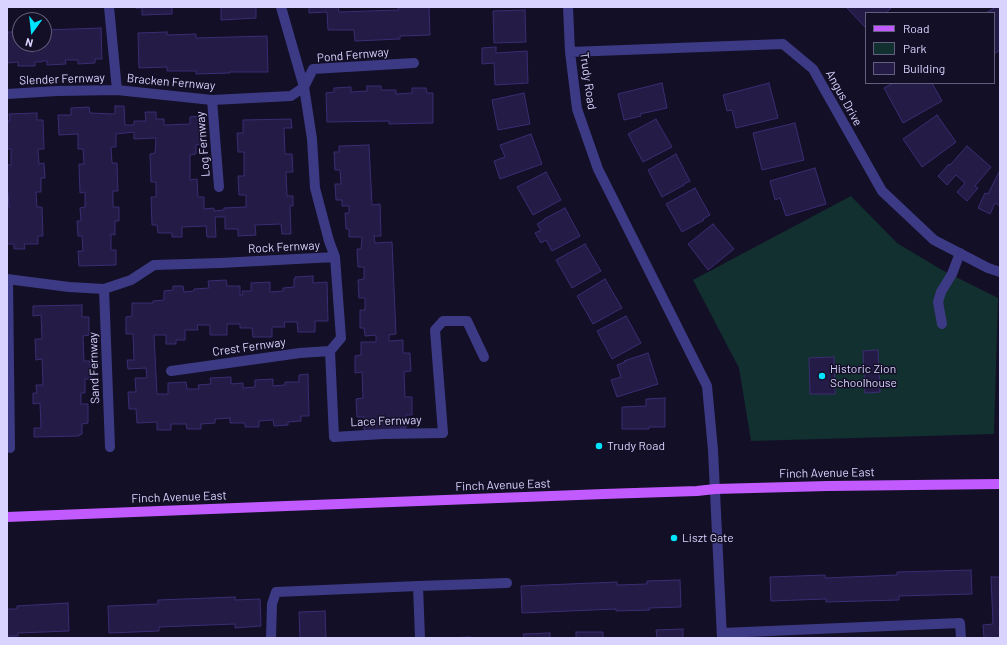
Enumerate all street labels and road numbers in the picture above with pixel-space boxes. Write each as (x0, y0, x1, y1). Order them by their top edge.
street label: Pond Fernway (316, 45, 390, 65)
street label: Trudy Road (577, 51, 599, 111)
street label: Angus Drive (823, 68, 865, 128)
street label: Slender Fernway (19, 70, 105, 88)
street label: Bracken Fernway (126, 71, 216, 93)
street label: Log Fernway (193, 111, 213, 177)
street label: Rock Fernway (248, 238, 320, 256)
street label: Sand Fernway (86, 332, 102, 404)
street label: Crest Fernway (211, 335, 287, 359)
street label: Lace Fernway (350, 413, 422, 429)
street label: Finch Avenue East (779, 465, 875, 481)
street label: Finch Avenue East (455, 476, 551, 494)
street label: Finch Avenue East (131, 488, 227, 506)

